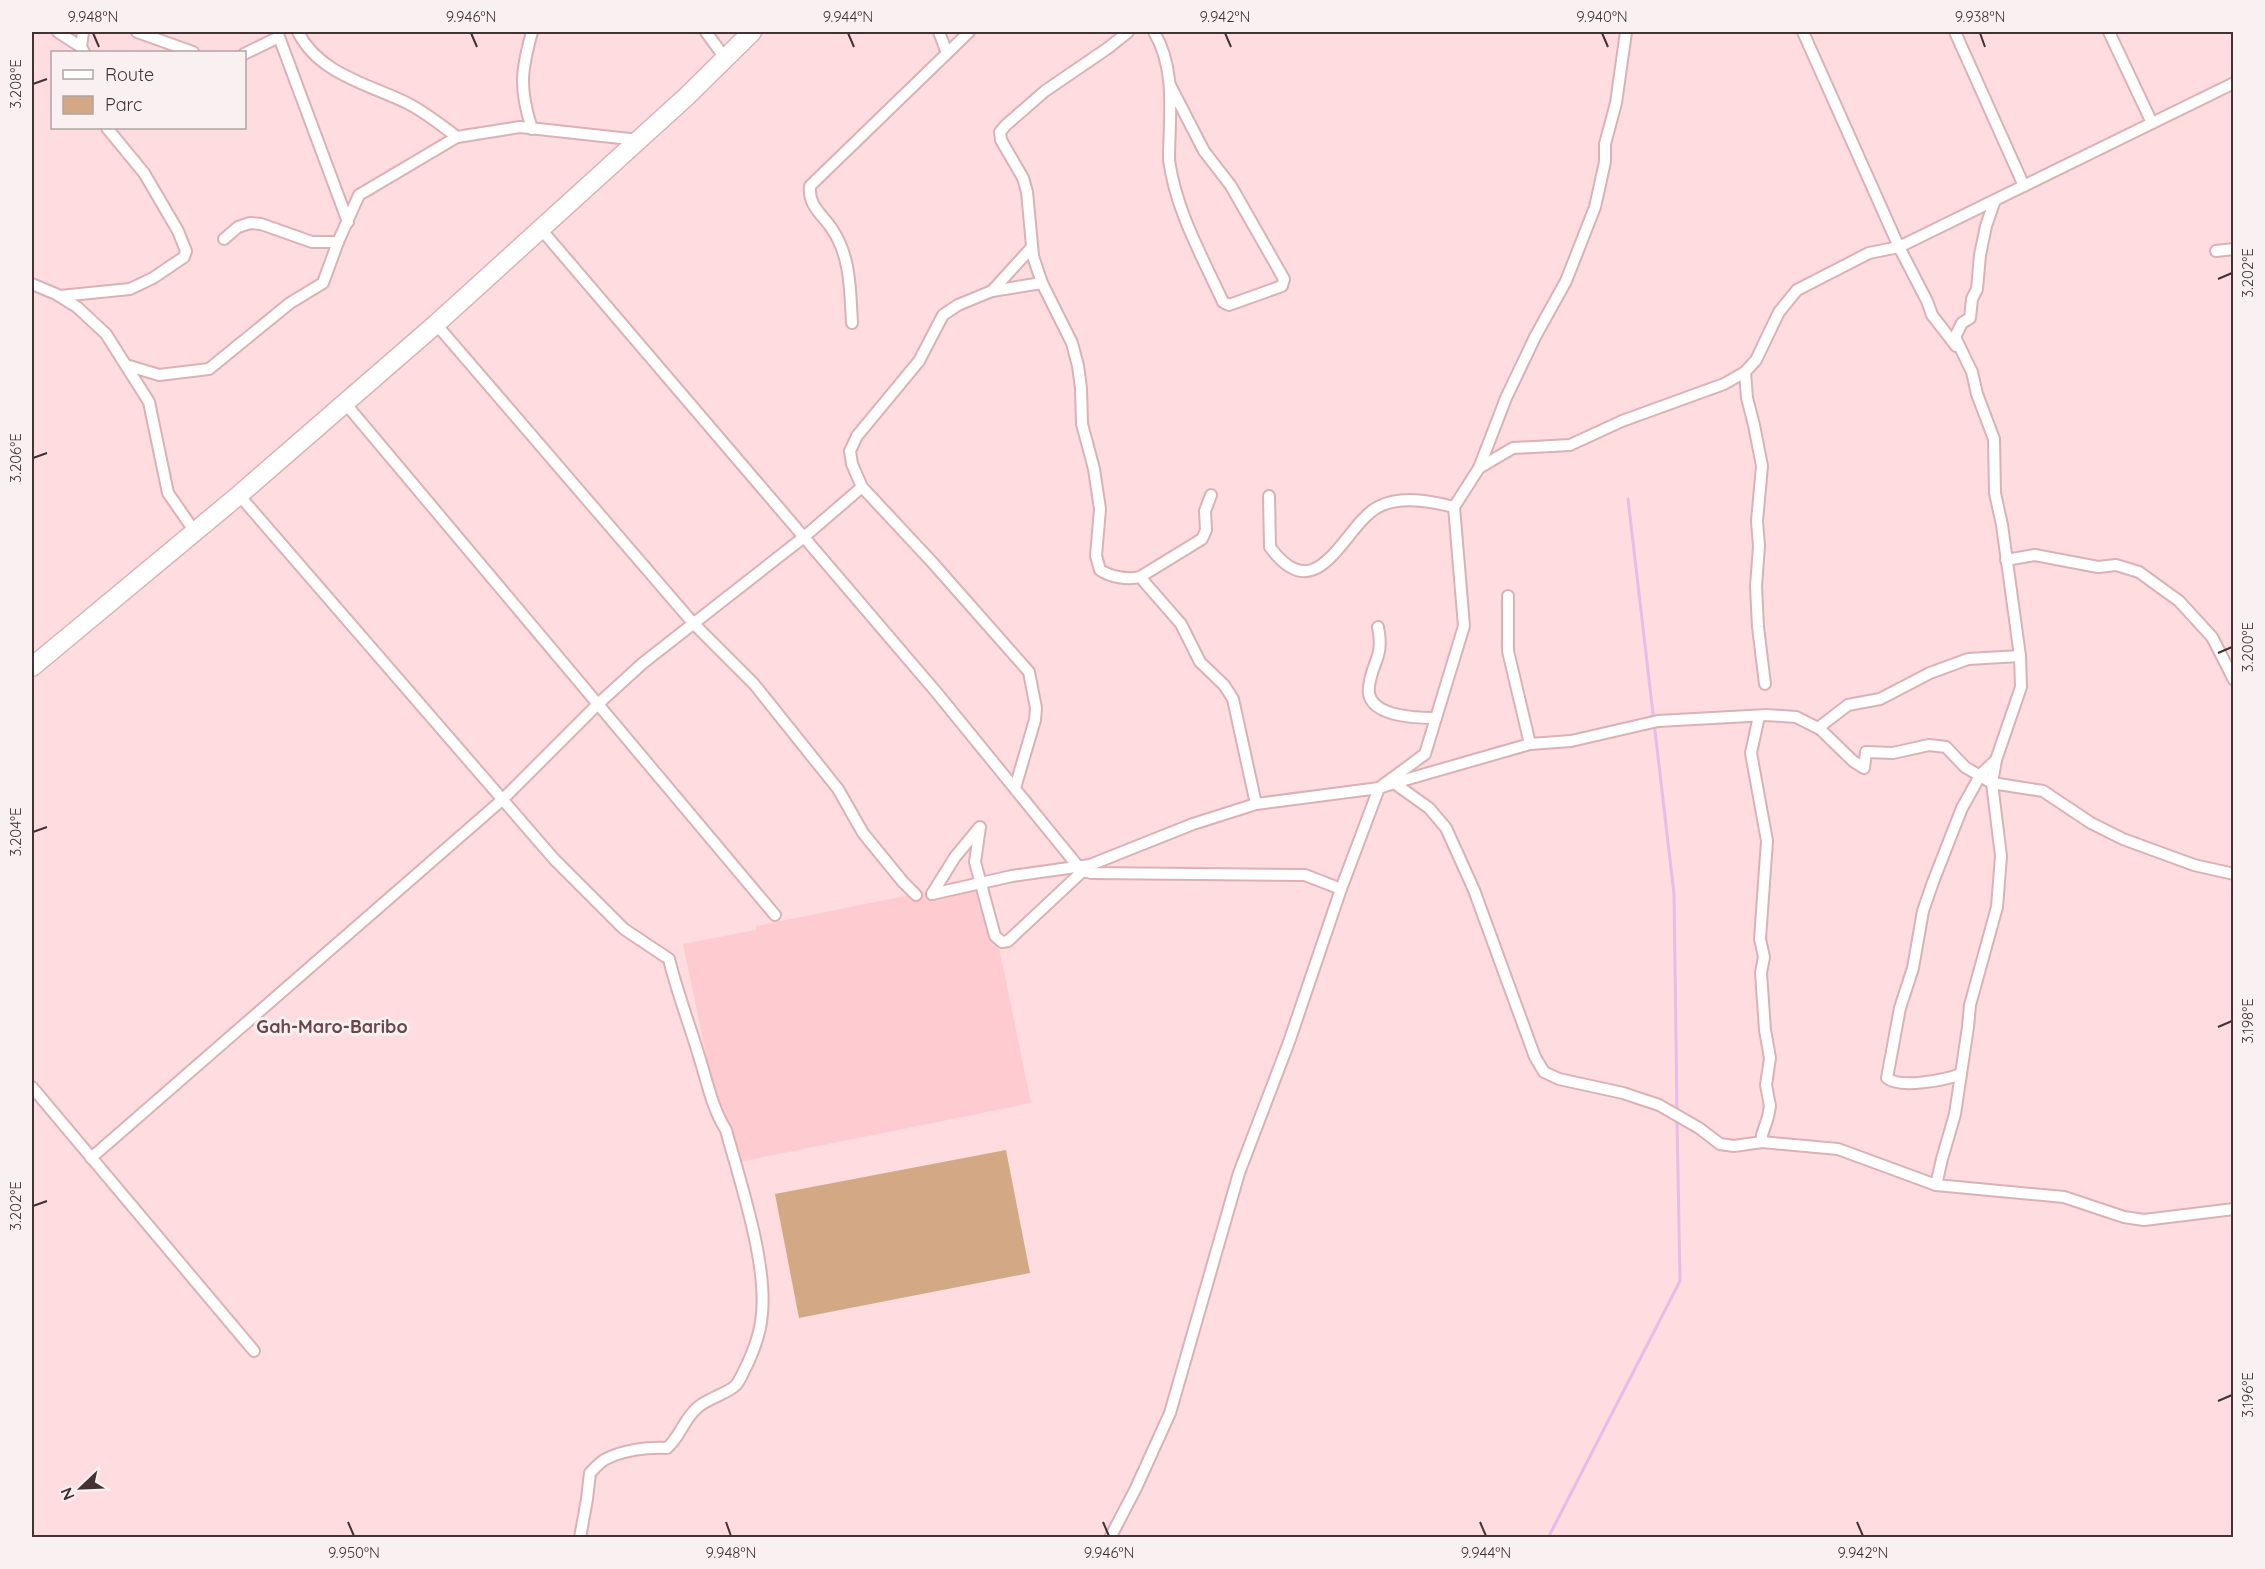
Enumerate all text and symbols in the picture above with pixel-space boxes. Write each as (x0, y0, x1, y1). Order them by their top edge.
text: 9.948°N (68, 7, 118, 26)
text: 9.946°N (446, 7, 496, 26)
text: 9.944°N (823, 7, 873, 26)
text: 9.942°N (1200, 7, 1250, 26)
text: 9.940°N (1576, 7, 1628, 26)
text: 9.938°N (1955, 7, 2005, 26)
legend (51, 51, 246, 129)
text: 3.208°E (6, 59, 25, 109)
text: Route (105, 63, 154, 86)
text: Parc (105, 93, 142, 116)
text: 3.202°E (2238, 248, 2257, 298)
text: 3.206°E (6, 433, 25, 483)
text: 3.200°E (2238, 622, 2257, 672)
text: 3.204°E (6, 807, 25, 857)
text: 3.198°E (2238, 998, 2257, 1044)
district label: Gah-Maro-Baribo (256, 1015, 408, 1038)
text: 3.202°E (6, 1181, 25, 1231)
text: 3.196°E (2238, 1372, 2257, 1418)
north arrow (51, 1458, 111, 1518)
text: N (56, 1485, 79, 1503)
text: 9.950°N (328, 1543, 380, 1562)
text: 9.948°N (706, 1543, 756, 1562)
text: 9.946°N (1084, 1543, 1134, 1562)
text: 9.944°N (1461, 1543, 1511, 1562)
text: 9.942°N (1838, 1543, 1888, 1562)

